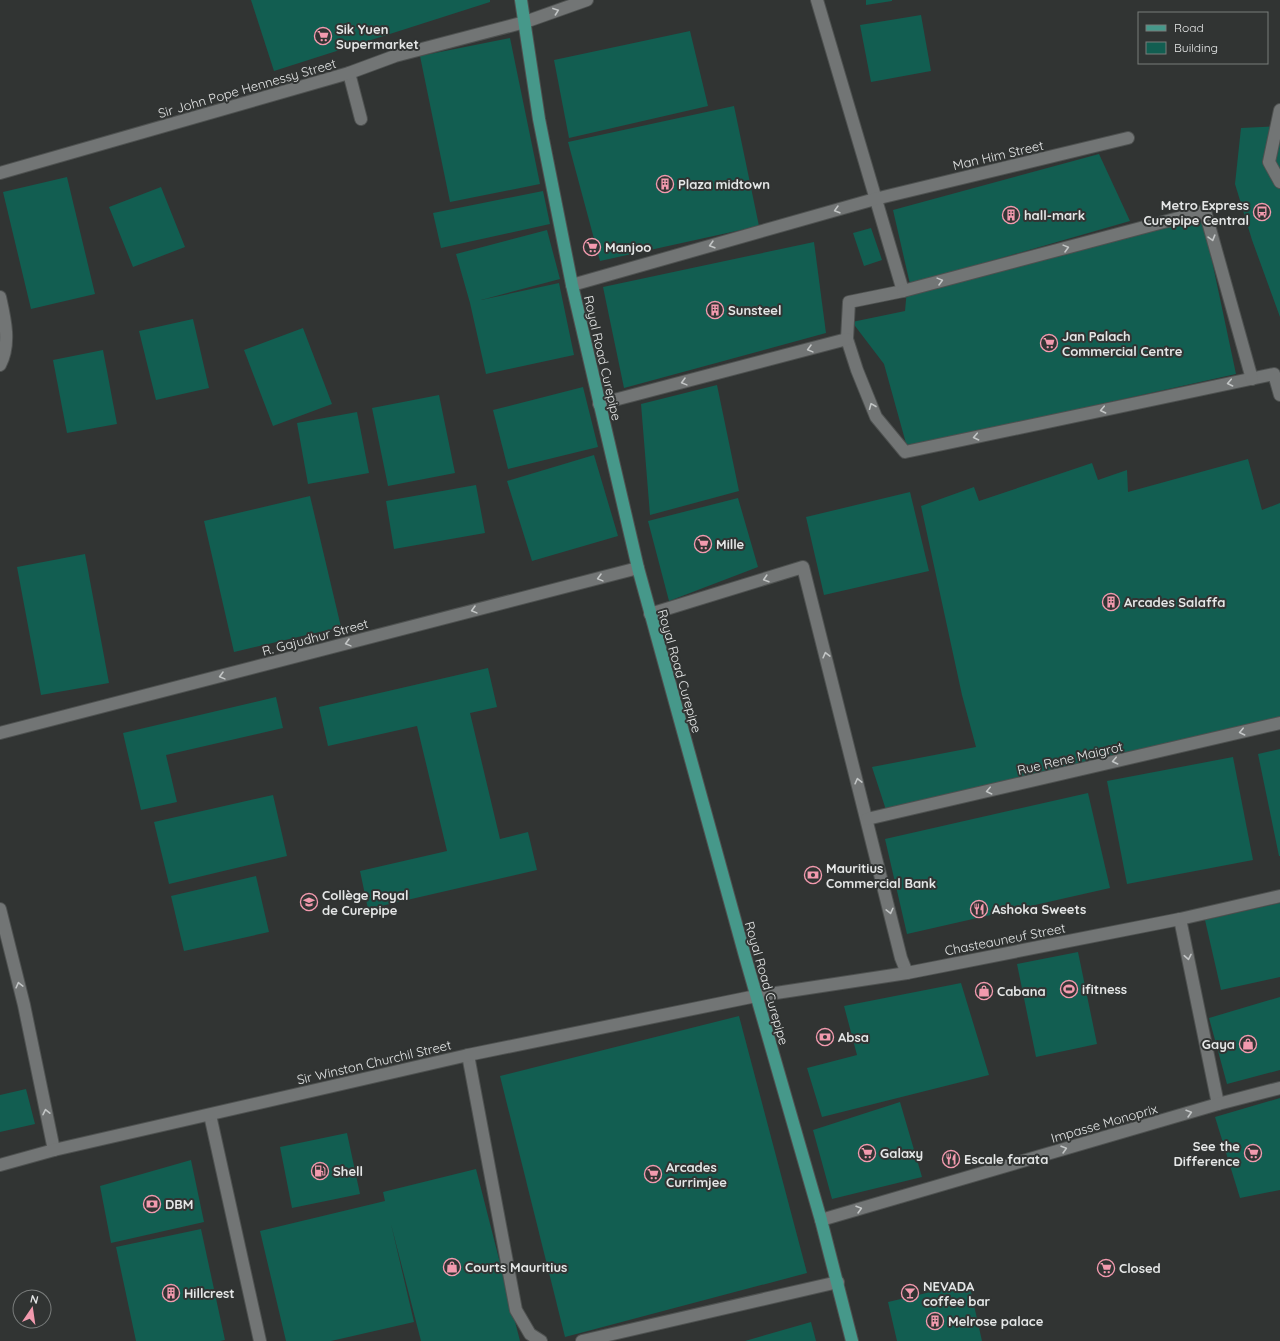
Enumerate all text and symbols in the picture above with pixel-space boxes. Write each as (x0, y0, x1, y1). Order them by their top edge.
one-way arrow (552, 7, 559, 16)
legend (1138, 12, 1268, 64)
text: Road (1174, 20, 1204, 35)
place label: Sik Yuen Supermarket (336, 21, 419, 52)
supermarket icon: Sik Yuen Supermarket (313, 26, 333, 46)
text: Building (1174, 40, 1218, 55)
street label: Sir John Pope Hennessy Street (156, 55, 338, 121)
street label: Man Him Street (951, 137, 1045, 173)
building icon: Plaza midtown (655, 174, 675, 194)
place label: Plaza midtown (678, 176, 770, 192)
place label: Metro Express Curepipe Central (1143, 197, 1249, 228)
bus stop icon: Metro Express Curepipe Central (1252, 202, 1272, 222)
one-way arrow (834, 205, 841, 214)
building icon: hall-mark (1001, 205, 1021, 225)
place label: hall-mark (1024, 207, 1085, 223)
one-way arrow (1207, 234, 1216, 241)
supermarket icon: Manjoo (582, 237, 602, 257)
place label: Manjoo (605, 239, 651, 255)
one-way arrow (709, 240, 716, 249)
one-way arrow (1063, 244, 1069, 252)
one-way arrow (937, 277, 944, 286)
street label: Royal Road Curepipe (581, 294, 625, 422)
building icon: Sunsteel (705, 300, 725, 320)
place label: Sunsteel (728, 302, 782, 318)
place label: Jan Palach Commercial Centre (1062, 328, 1183, 359)
supermarket icon: Jan Palach Commercial Centre (1039, 333, 1059, 353)
one-way arrow (807, 344, 814, 353)
one-way arrow (681, 377, 688, 386)
one-way arrow (1227, 379, 1233, 387)
one-way arrow (868, 403, 876, 410)
one-way arrow (1100, 406, 1106, 414)
one-way arrow (973, 433, 979, 441)
supermarket icon: Mille (693, 534, 713, 554)
place label: Mille (716, 536, 745, 552)
one-way arrow (597, 573, 604, 582)
one-way arrow (762, 574, 769, 583)
building icon: Arcades Salaffa (1101, 592, 1121, 612)
place label: Arcades Salaffa (1124, 594, 1225, 610)
one-way arrow (471, 606, 477, 614)
street label: Royal Road Curepipe (655, 607, 705, 735)
street label: R. Gajudhur Street (260, 615, 370, 659)
one-way arrow (345, 638, 352, 647)
one-way arrow (822, 652, 830, 658)
one-way arrow (219, 671, 225, 679)
one-way arrow (1239, 727, 1245, 735)
street label: Rue Rene Maigrot (1016, 738, 1124, 778)
one-way arrow (1112, 757, 1119, 765)
one-way arrow (854, 778, 862, 784)
one-way arrow (986, 786, 993, 795)
place label: Mauritius Commercial Bank (826, 860, 936, 891)
bank icon: Mauritius Commercial Bank (803, 865, 823, 885)
place label: Collège Royal de Curepipe (322, 887, 408, 918)
school or university icon: Collège Royal de Curepipe (299, 892, 319, 912)
restaurant icon: Ashoka Sweets (969, 899, 989, 919)
place label: Ashoka Sweets (992, 901, 1086, 917)
one-way arrow (885, 908, 893, 915)
street label: Royal Road Curepipe (742, 919, 792, 1047)
street label: Chasteauneuf Street (943, 919, 1067, 959)
one-way arrow (1183, 954, 1192, 960)
sports icon: ifitness (1059, 979, 1079, 999)
shop icon: Cabana (974, 981, 994, 1001)
place label: ifitness (1082, 981, 1127, 997)
one-way arrow (15, 982, 23, 988)
place label: Cabana (997, 983, 1046, 999)
bank icon: Absa (815, 1027, 835, 1047)
place label: Absa (838, 1029, 869, 1045)
shop icon: Gaya (1238, 1034, 1258, 1054)
street label: Sir Winston Churchil Street (295, 1036, 453, 1088)
place label: Gaya (1202, 1036, 1235, 1052)
street label: Impasse Monoprix (1049, 1100, 1159, 1146)
one-way arrow (43, 1109, 51, 1115)
one-way arrow (1185, 1109, 1192, 1118)
place label: See the Difference (1173, 1138, 1240, 1169)
supermarket icon: Galaxy (857, 1143, 877, 1163)
supermarket icon: See the Difference (1243, 1143, 1263, 1163)
place label: Galaxy (880, 1145, 923, 1161)
one-way arrow (1061, 1145, 1068, 1154)
restaurant icon: Escale farata (941, 1149, 961, 1169)
place label: Escale farata (964, 1151, 1048, 1167)
place label: Arcades Currimjee (666, 1159, 727, 1190)
fuel station icon: Shell (310, 1161, 330, 1181)
place label: Shell (333, 1163, 363, 1179)
supermarket icon: Arcades Currimjee (643, 1164, 663, 1184)
bank icon: DBM (142, 1194, 162, 1214)
place label: DBM (165, 1196, 193, 1212)
one-way arrow (855, 1205, 862, 1214)
shop icon: Courts Mauritius (442, 1257, 462, 1277)
supermarket icon: Closed (1096, 1258, 1116, 1278)
place label: Courts Mauritius (465, 1259, 567, 1275)
place label: Closed (1119, 1260, 1161, 1276)
place label: NEVADA coffee bar (923, 1278, 991, 1309)
building icon: Hillcrest (161, 1283, 181, 1303)
bar icon: NEVADA coffee bar (900, 1283, 920, 1303)
place label: Hillcrest (184, 1285, 235, 1301)
north arrow (12, 1289, 52, 1329)
text: N (29, 1292, 40, 1307)
building icon: Melrose palace (925, 1311, 945, 1331)
place label: Melrose palace (948, 1313, 1044, 1329)

